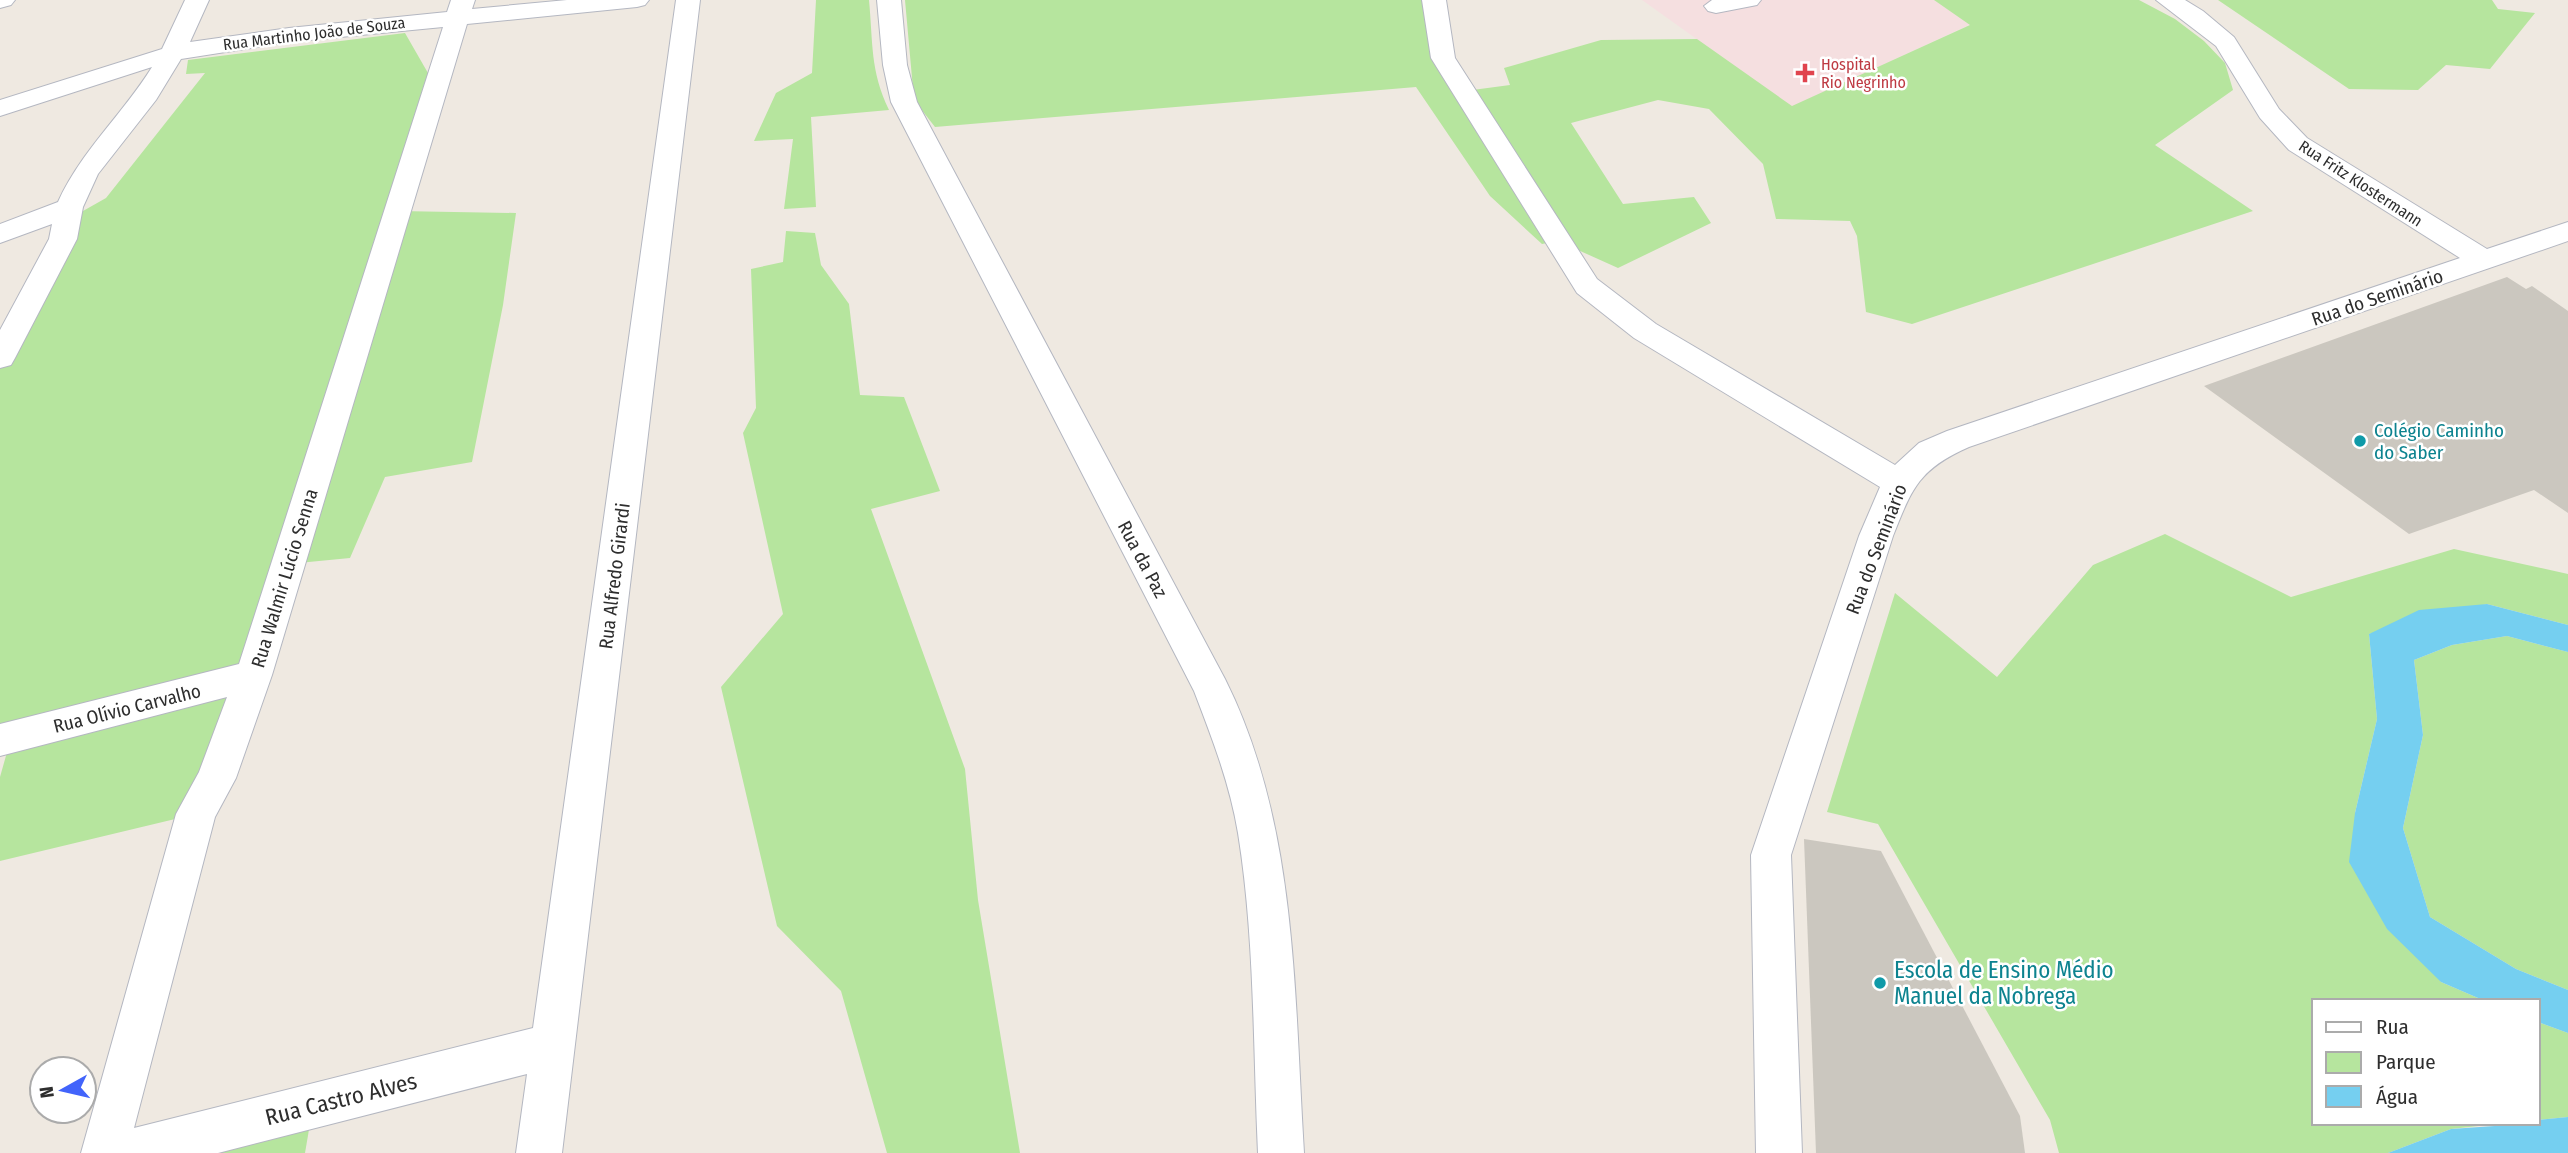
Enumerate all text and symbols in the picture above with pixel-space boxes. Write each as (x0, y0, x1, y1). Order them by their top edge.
street label: Rua Martinho João de Souza (222, 13, 406, 54)
place label: Hospital Rio Negrinho (1821, 55, 1906, 92)
marker: Hospital Rio Negrinho (1795, 63, 1815, 83)
street label: Rua Fritz Klostermann (2295, 136, 2426, 230)
street label: Rua do Seminário (2308, 264, 2446, 331)
place label: Colégio Caminho do Saber (2374, 419, 2504, 464)
marker: Colégio Caminho do Saber (2352, 433, 2368, 449)
street label: Rua do Seminário (1841, 481, 1912, 618)
street label: Rua Walmir Lúcio Senna (246, 486, 323, 670)
street label: Rua Alfredo Girardi (594, 502, 635, 650)
street label: Rua da Paz (1113, 517, 1173, 602)
street label: Rua Olívio Carvalho (51, 679, 203, 738)
place label: Escola de Ensino Médio Manuel da Nobrega (1894, 956, 2114, 1010)
marker: Escola de Ensino Médio Manuel da Nobrega (1872, 975, 1888, 991)
legend (2312, 999, 2540, 1125)
text: Rua (2376, 1014, 2409, 1040)
text: Parque (2376, 1049, 2436, 1075)
north arrow (28, 1055, 98, 1125)
street label: Rua Castro Alves (262, 1067, 420, 1131)
text: Água (2376, 1084, 2418, 1110)
text: N (34, 1085, 59, 1100)

